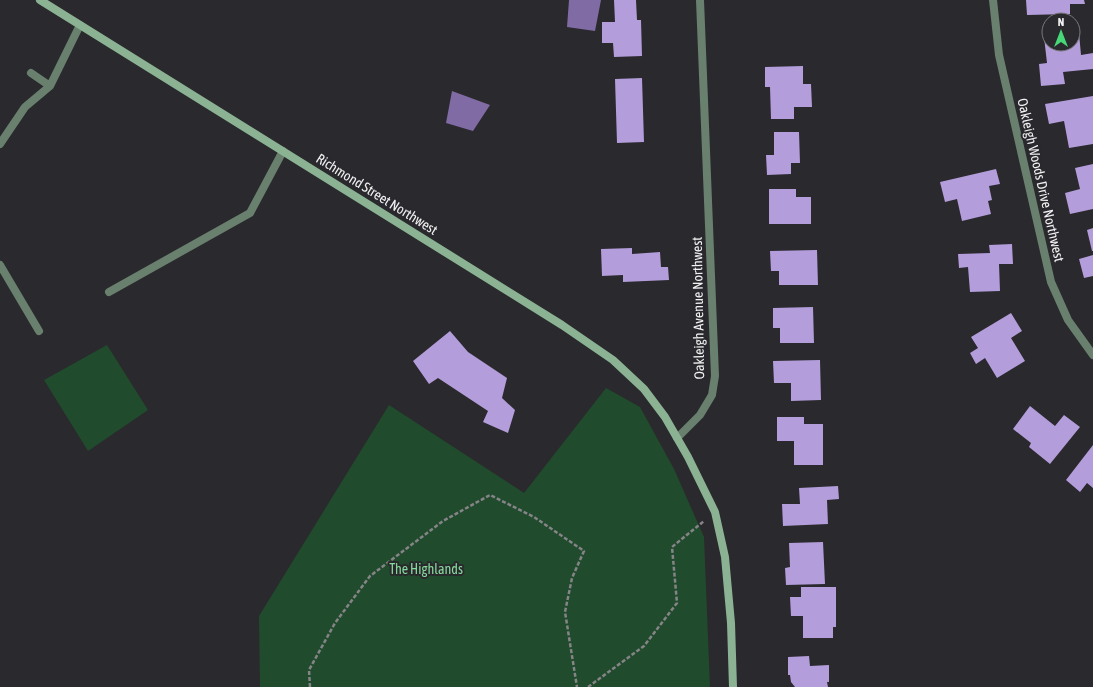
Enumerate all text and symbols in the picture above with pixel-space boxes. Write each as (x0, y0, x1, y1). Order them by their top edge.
north arrow (1041, 12, 1081, 52)
text: N (1058, 16, 1064, 28)
street label: Oakleigh Woods Drive Northwest (1014, 97, 1068, 263)
street label: Richmond Street Northwest (313, 150, 441, 238)
street label: Oakleigh Avenue Northwest (689, 237, 707, 379)
park label: The Highlands (389, 561, 463, 577)

